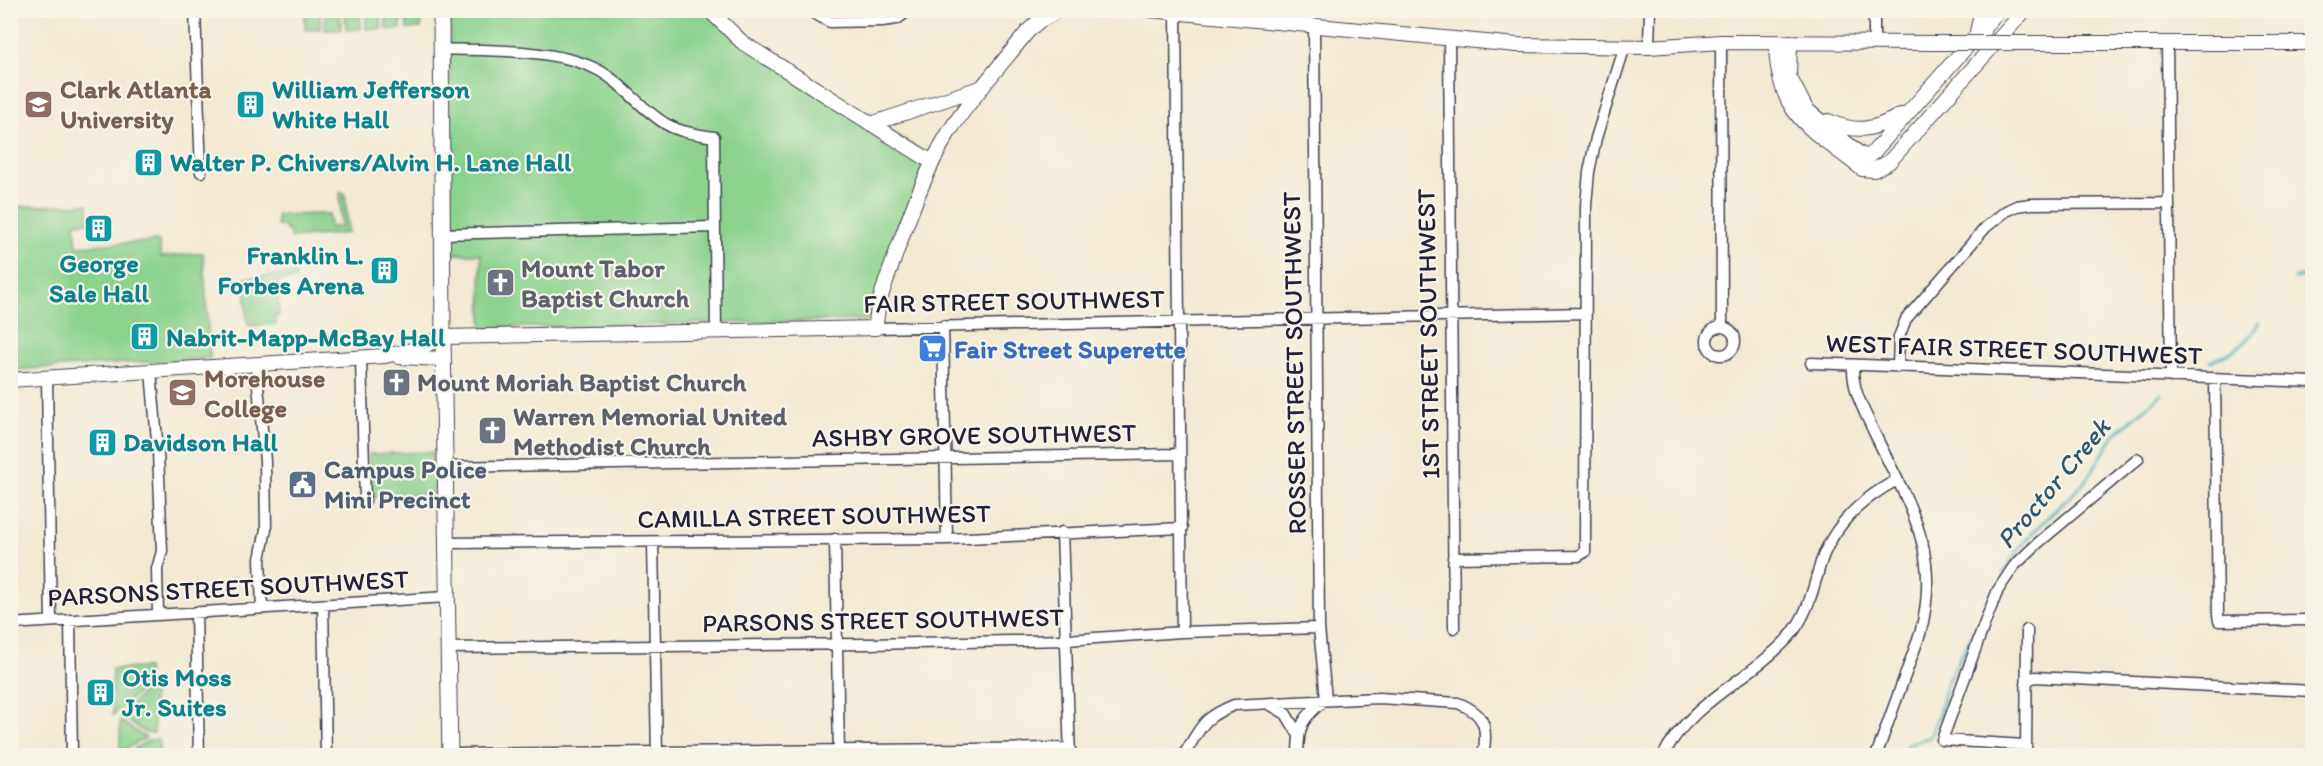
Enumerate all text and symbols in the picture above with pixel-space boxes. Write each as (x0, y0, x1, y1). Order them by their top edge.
place label: Clark Atlanta University (60, 73, 212, 135)
place label: William Jefferson White Hall (272, 73, 470, 135)
school or university icon: Clark Atlanta University (23, 88, 55, 120)
building icon: William Jefferson White Hall (235, 88, 267, 120)
building icon: Walter P. Chivers/Alvin H. Lane Hall (133, 146, 165, 178)
place label: Walter P. Chivers/Alvin H. Lane Hall (170, 146, 572, 178)
street label: 1ST STREET SOUTHWEST (1409, 188, 1447, 480)
street label: ROSSER STREET SOUTHWEST (1275, 191, 1313, 535)
building icon: George Sale Hall (83, 213, 115, 245)
place label: Franklin L. Forbes Arena (218, 239, 364, 301)
place label: George Sale Hall (49, 247, 150, 309)
place label: Mount Tabor Baptist Church (521, 252, 690, 314)
building icon: Franklin L. Forbes Arena (369, 254, 401, 286)
church icon: Mount Tabor Baptist Church (484, 267, 516, 299)
street label: FAIR STREET SOUTHWEST (863, 282, 1165, 320)
building icon: Nabrit-Mapp-McBay Hall (129, 321, 161, 353)
place label: Nabrit-Mapp-McBay Hall (166, 321, 446, 353)
street label: WEST FAIR STREET SOUTHWEST (1825, 326, 2203, 372)
supermarket icon: Fair Street Superette (917, 333, 949, 365)
place label: Fair Street Superette (954, 333, 1186, 365)
place label: Morehouse College (204, 362, 325, 424)
church icon: Mount Moriah Baptist Church (380, 366, 412, 398)
place label: Mount Moriah Baptist Church (417, 366, 747, 398)
school or university icon: Morehouse College (167, 377, 199, 409)
place label: Warren Memorial United Methodist Church (513, 400, 788, 462)
water label: Proctor Creek (1989, 409, 2118, 555)
church icon: Warren Memorial United Methodist Church (476, 415, 508, 447)
street label: ASHBY GROVE SOUTHWEST (812, 416, 1137, 454)
building icon: Davidson Hall (86, 426, 118, 458)
place label: Davidson Hall (123, 426, 279, 458)
place label: Campus Police Mini Precinct (324, 453, 487, 515)
public building icon: Campus Police Mini Precinct (287, 468, 319, 500)
street label: CAMILLA STREET SOUTHWEST (637, 497, 991, 535)
street label: PARSONS STREET SOUTHWEST (46, 563, 410, 613)
street label: PARSONS STREET SOUTHWEST (702, 601, 1065, 639)
place label: Otis Moss Jr. Suites (121, 661, 232, 723)
building icon: Otis Moss Jr. Suites (85, 676, 117, 708)

